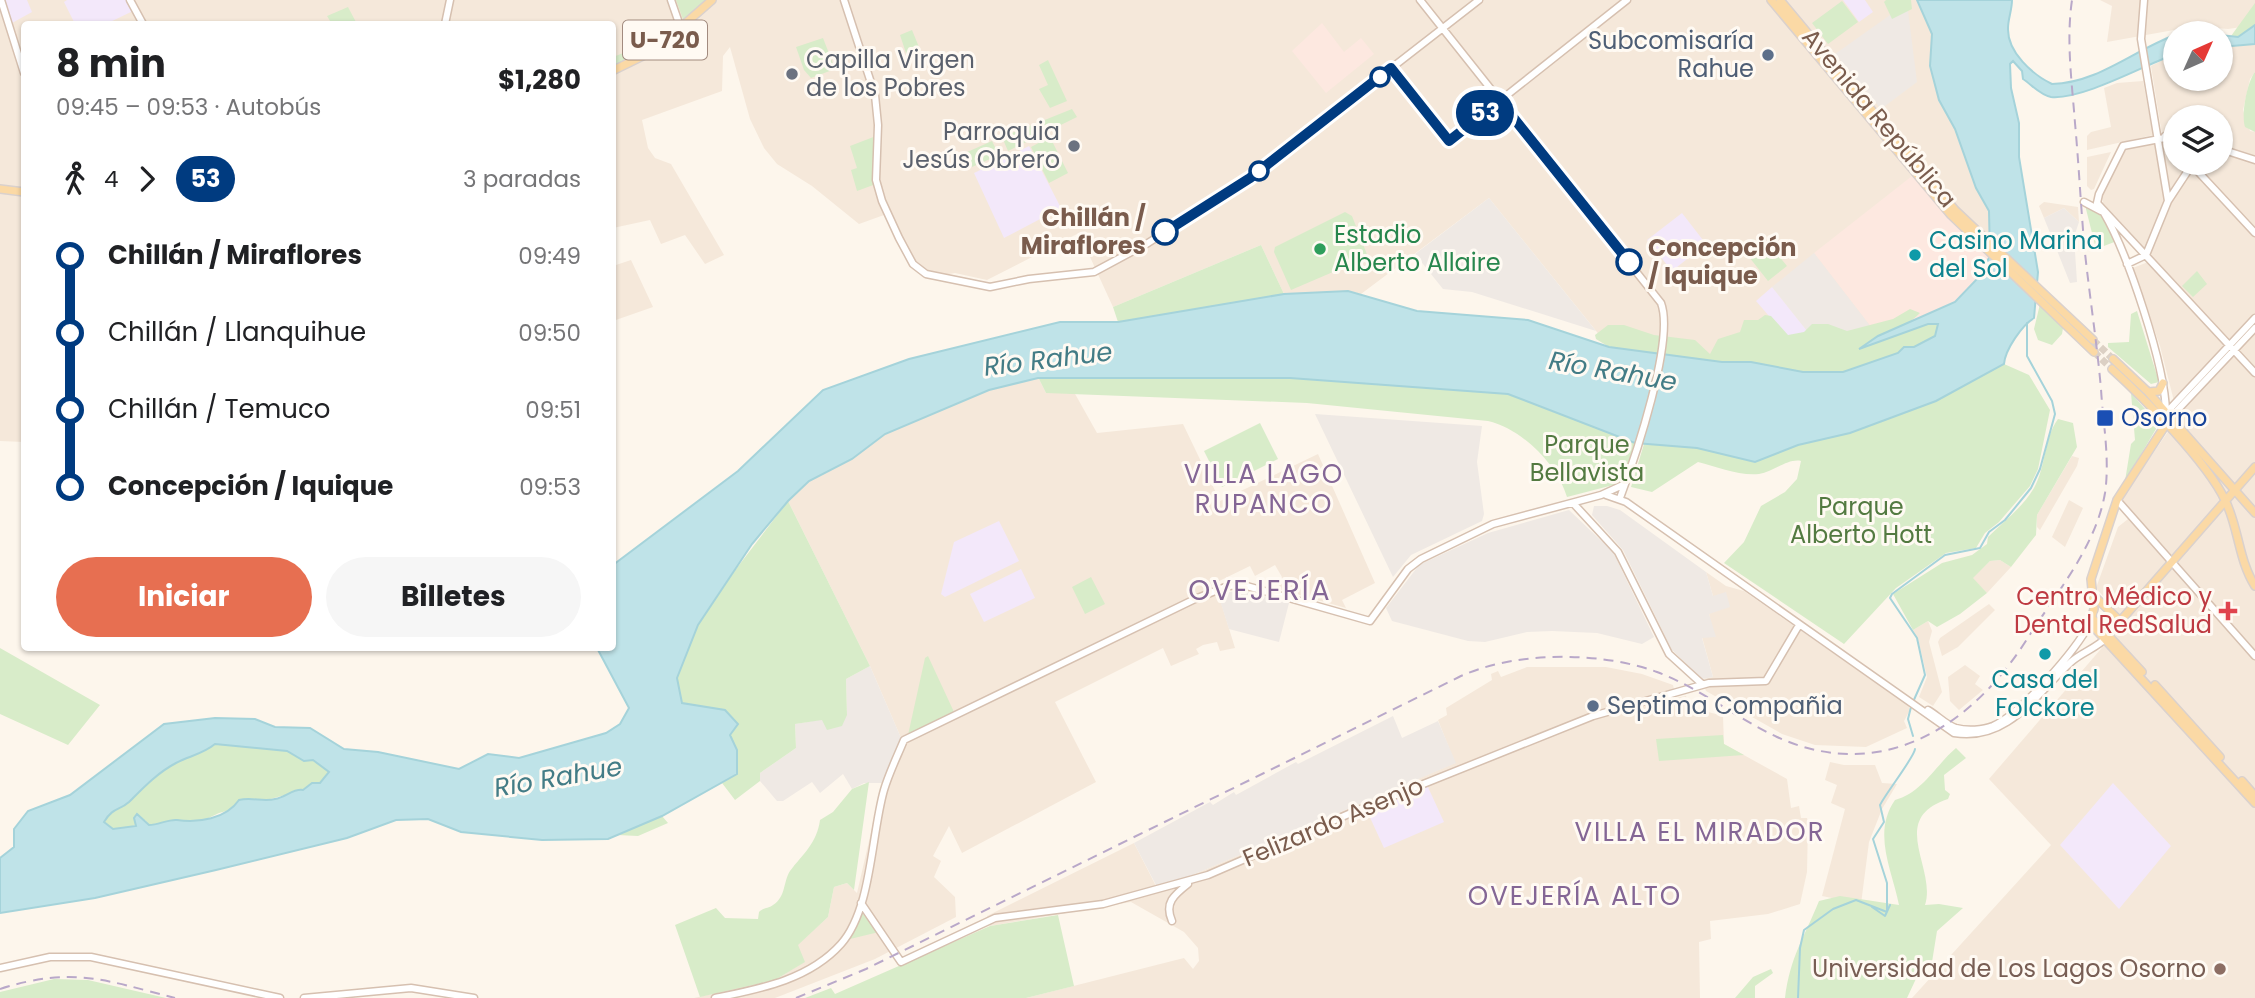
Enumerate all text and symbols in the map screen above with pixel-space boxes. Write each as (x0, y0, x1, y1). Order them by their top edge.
road number: U-720 (623, 20, 707, 60)
street label: Avenida República (1795, 21, 1964, 214)
north arrow (2163, 21, 2233, 91)
map controls (2163, 21, 2233, 175)
place label: Subcomisaría Rahue (1588, 24, 1754, 85)
text: 8 min (56, 37, 166, 90)
place label: Capilla Virgen de los Pobres (806, 43, 975, 104)
marker: Subcomisaría Rahue (1760, 47, 1776, 63)
text: $1,280 (498, 62, 581, 98)
marker: Capilla Virgen de los Pobres (784, 66, 800, 82)
unlabelled marker (1370, 67, 1390, 87)
line badge: 53 (1454, 90, 1516, 136)
text: 09:45 – 09:53 · Autobús (56, 91, 321, 123)
text: 53 (1470, 96, 1500, 129)
button: layers (2163, 105, 2233, 175)
place label: Parroquia Jesús Obrero (902, 115, 1060, 176)
marker: Parroquia Jesús Obrero (1066, 138, 1082, 154)
icon: walk (56, 160, 94, 198)
icon: forward (128, 160, 166, 198)
unlabelled marker (1249, 161, 1269, 181)
text: 53 (190, 162, 221, 195)
text: 4 (104, 163, 118, 195)
text: 3 paradas (463, 163, 581, 195)
place label: Chillán / Miraflores (1021, 201, 1146, 262)
place label: Estadio Alberto Allaire (1334, 218, 1501, 279)
marker: Chillán / Miraflores (1152, 219, 1178, 245)
place label: Casino Marina del Sol (1929, 224, 2103, 285)
place label: Concepción / Iquique (1648, 231, 1796, 292)
text: Chillán / Miraflores (108, 237, 362, 273)
text: 09:49 (518, 240, 581, 272)
marker: Estadio Alberto Allaire (1312, 241, 1328, 257)
marker: Casino Marina del Sol (1907, 247, 1923, 263)
marker: Concepción / Iquique (1616, 249, 1642, 275)
text: Chillán / Llanquihue (108, 314, 366, 350)
text: 09:50 (518, 317, 581, 349)
water label: Río Rahue (982, 333, 1114, 385)
water label: Río Rahue (1546, 342, 1680, 400)
text: Chillán / Temuco (108, 391, 330, 427)
text: 09:51 (525, 394, 581, 426)
place label: Osorno (2121, 401, 2207, 434)
marker: Osorno (2095, 408, 2115, 428)
park label: Parque Bellavista (1530, 428, 1644, 489)
district label: VILLA LAGO RUPANCO (1184, 456, 1344, 522)
text: Concepción / Iquique (108, 468, 393, 504)
text: 09:53 (519, 471, 581, 503)
park label: Parque Alberto Hott (1790, 490, 1932, 551)
button: Iniciar (56, 557, 312, 637)
button: Billetes (326, 557, 581, 637)
district label: OVEJERÍA (1188, 571, 1332, 610)
place label: Centro Médico y Dental RedSalud (2014, 580, 2212, 641)
marker: Centro Médico y Dental RedSalud (2218, 601, 2238, 621)
marker: Casa del Folckore (2037, 646, 2053, 662)
place label: Casa del Folckore (1992, 663, 2098, 724)
place label: Septima Compañia (1607, 689, 1843, 722)
marker: Septima Compañia (1585, 698, 1601, 714)
water label: Río Rahue (491, 748, 625, 806)
street label: Felizardo Asenjo (1237, 769, 1428, 874)
district label: VILLA EL MIRADOR (1574, 814, 1826, 850)
district label: OVEJERÍA ALTO (1468, 878, 1682, 914)
place label: Universidad de Los Lagos Osorno (1812, 952, 2206, 985)
marker: Universidad de Los Lagos Osorno (2212, 961, 2228, 977)

